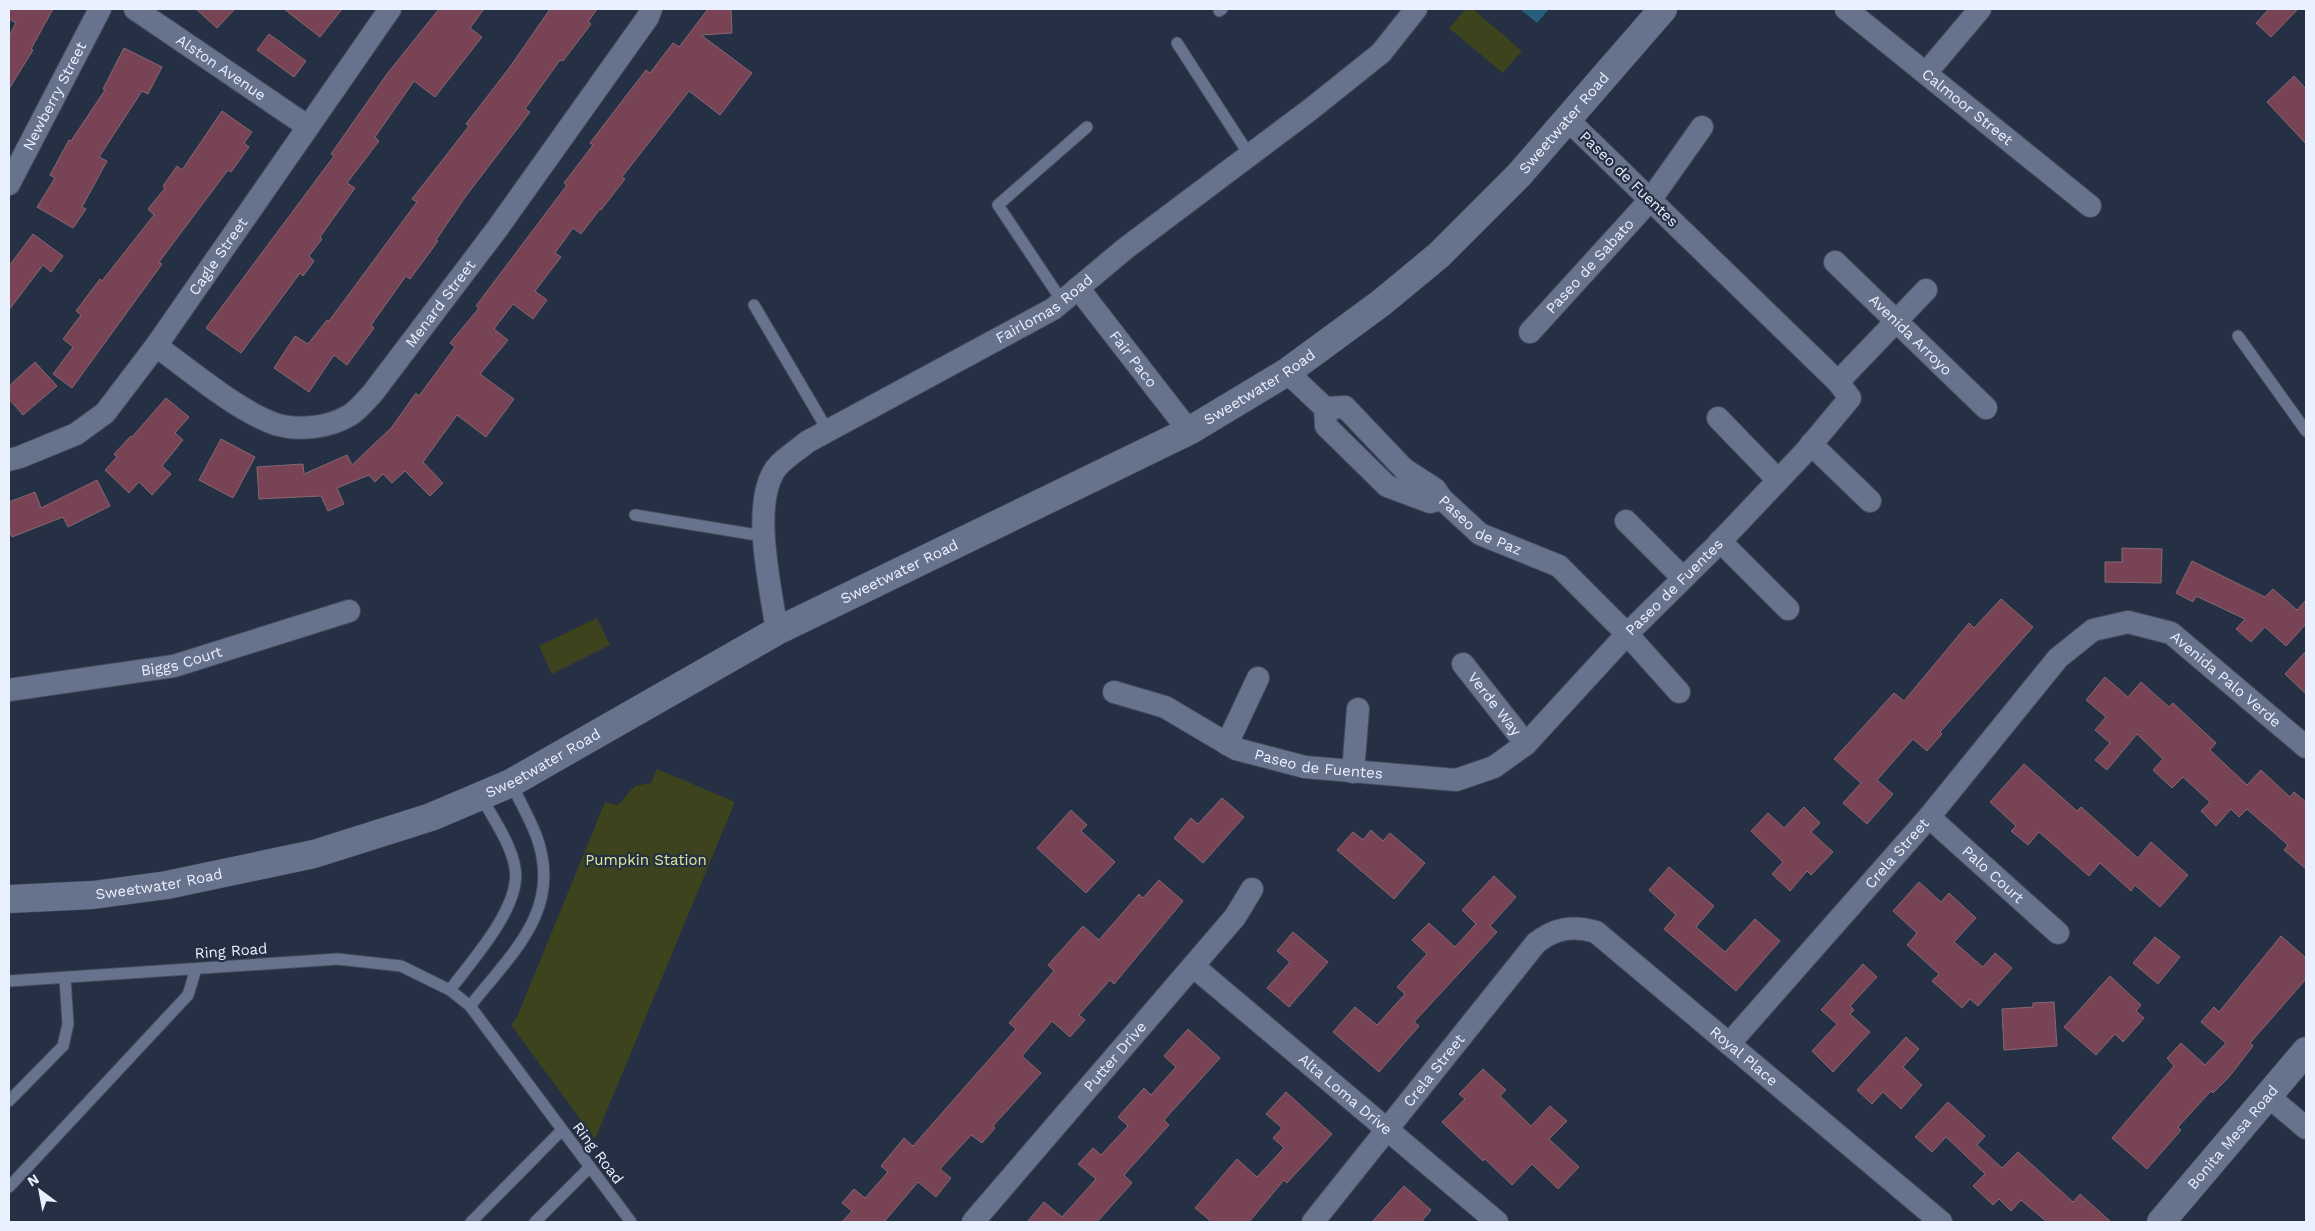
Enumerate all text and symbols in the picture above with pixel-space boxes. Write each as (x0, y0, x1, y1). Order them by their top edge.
street label: Alston Avenue (173, 31, 269, 104)
street label: Newberry Street (19, 38, 91, 154)
street label: Calmoor Street (1918, 65, 2017, 150)
street label: Sweetwater Road (1515, 69, 1613, 178)
street label: Paseo de Fuentes (1576, 127, 1682, 231)
street label: Cagle Street (185, 214, 252, 299)
street label: Paseo de Sabato (1542, 215, 1638, 318)
street label: Menard Street (402, 256, 480, 351)
street label: Fairlomas Road (993, 271, 1097, 347)
street label: Avenida Arroyo (1865, 291, 1956, 379)
street label: Fair Paco (1106, 327, 1161, 391)
street label: Sweetwater Road (1200, 345, 1319, 429)
street label: Paseo de Paz (1435, 491, 1524, 559)
street label: Sweetwater Road (838, 535, 961, 608)
street label: Paseo de Fuentes (1622, 535, 1727, 639)
street label: Avenida Palo Verde (2167, 627, 2285, 731)
street label: Biggs Court (140, 642, 225, 680)
street label: Verde Way (1464, 669, 1525, 740)
street label: Sweetwater Road (483, 725, 604, 802)
street label: Paseo de Fuentes (1252, 745, 1384, 783)
street label: Crela Street (1861, 814, 1933, 892)
street label: Palo Court (1958, 842, 2028, 907)
park label: Pumpkin Station (585, 851, 707, 869)
street label: Sweetwater Road (94, 865, 224, 904)
street label: Ring Road (194, 939, 268, 963)
street label: Putter Drive (1080, 1018, 1150, 1095)
street label: Royal Place (1706, 1023, 1781, 1090)
street label: Crela Street (1400, 1030, 1469, 1110)
street label: Alta Loma Drive (1295, 1050, 1396, 1139)
street label: Bonita Mesa Road (2184, 1082, 2282, 1193)
street label: Ring Road (569, 1118, 627, 1188)
north arrow (15, 1166, 65, 1216)
text: N (24, 1170, 42, 1190)

